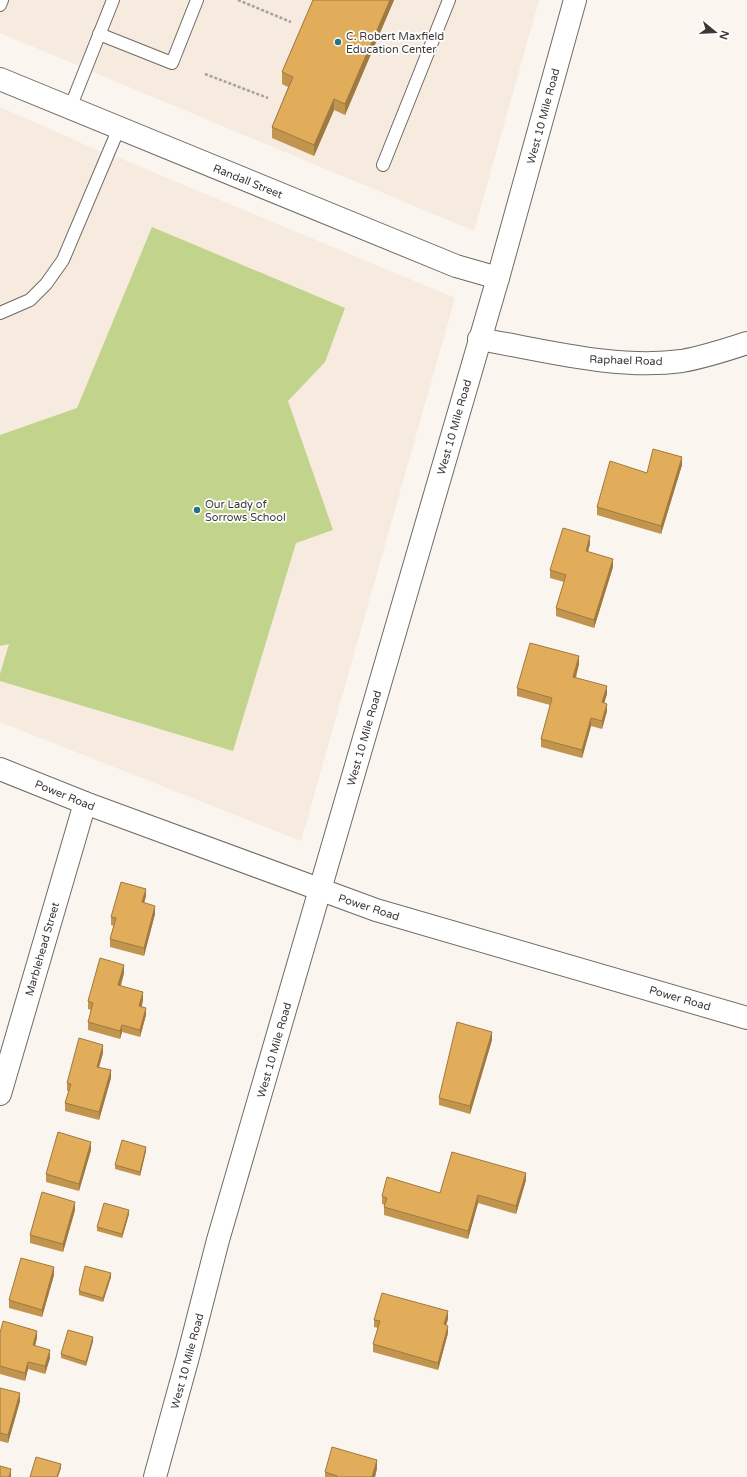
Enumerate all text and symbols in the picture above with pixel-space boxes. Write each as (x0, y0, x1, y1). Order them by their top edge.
north arrow (695, 12, 735, 52)
text: N (716, 29, 732, 41)
place label: C. Robert Maxfield Education Center (346, 30, 444, 56)
marker: C. Robert Maxfield Education Center (333, 37, 343, 47)
street label: West 10 Mile Road (524, 67, 563, 165)
street label: Randall Street (211, 162, 284, 201)
street label: Raphael Road (589, 353, 663, 368)
street label: West 10 Mile Road (435, 378, 474, 476)
place label: Our Lady of Sorrows School (205, 498, 286, 524)
marker: Our Lady of Sorrows School (192, 505, 202, 515)
street label: West 10 Mile Road (345, 689, 384, 787)
street label: Power Road (33, 778, 97, 813)
street label: Power Road (337, 891, 401, 923)
street label: Marblehead Street (23, 901, 62, 998)
street label: Power Road (648, 983, 712, 1013)
street label: West 10 Mile Road (255, 1001, 294, 1099)
street label: West 10 Mile Road (168, 1312, 207, 1410)

